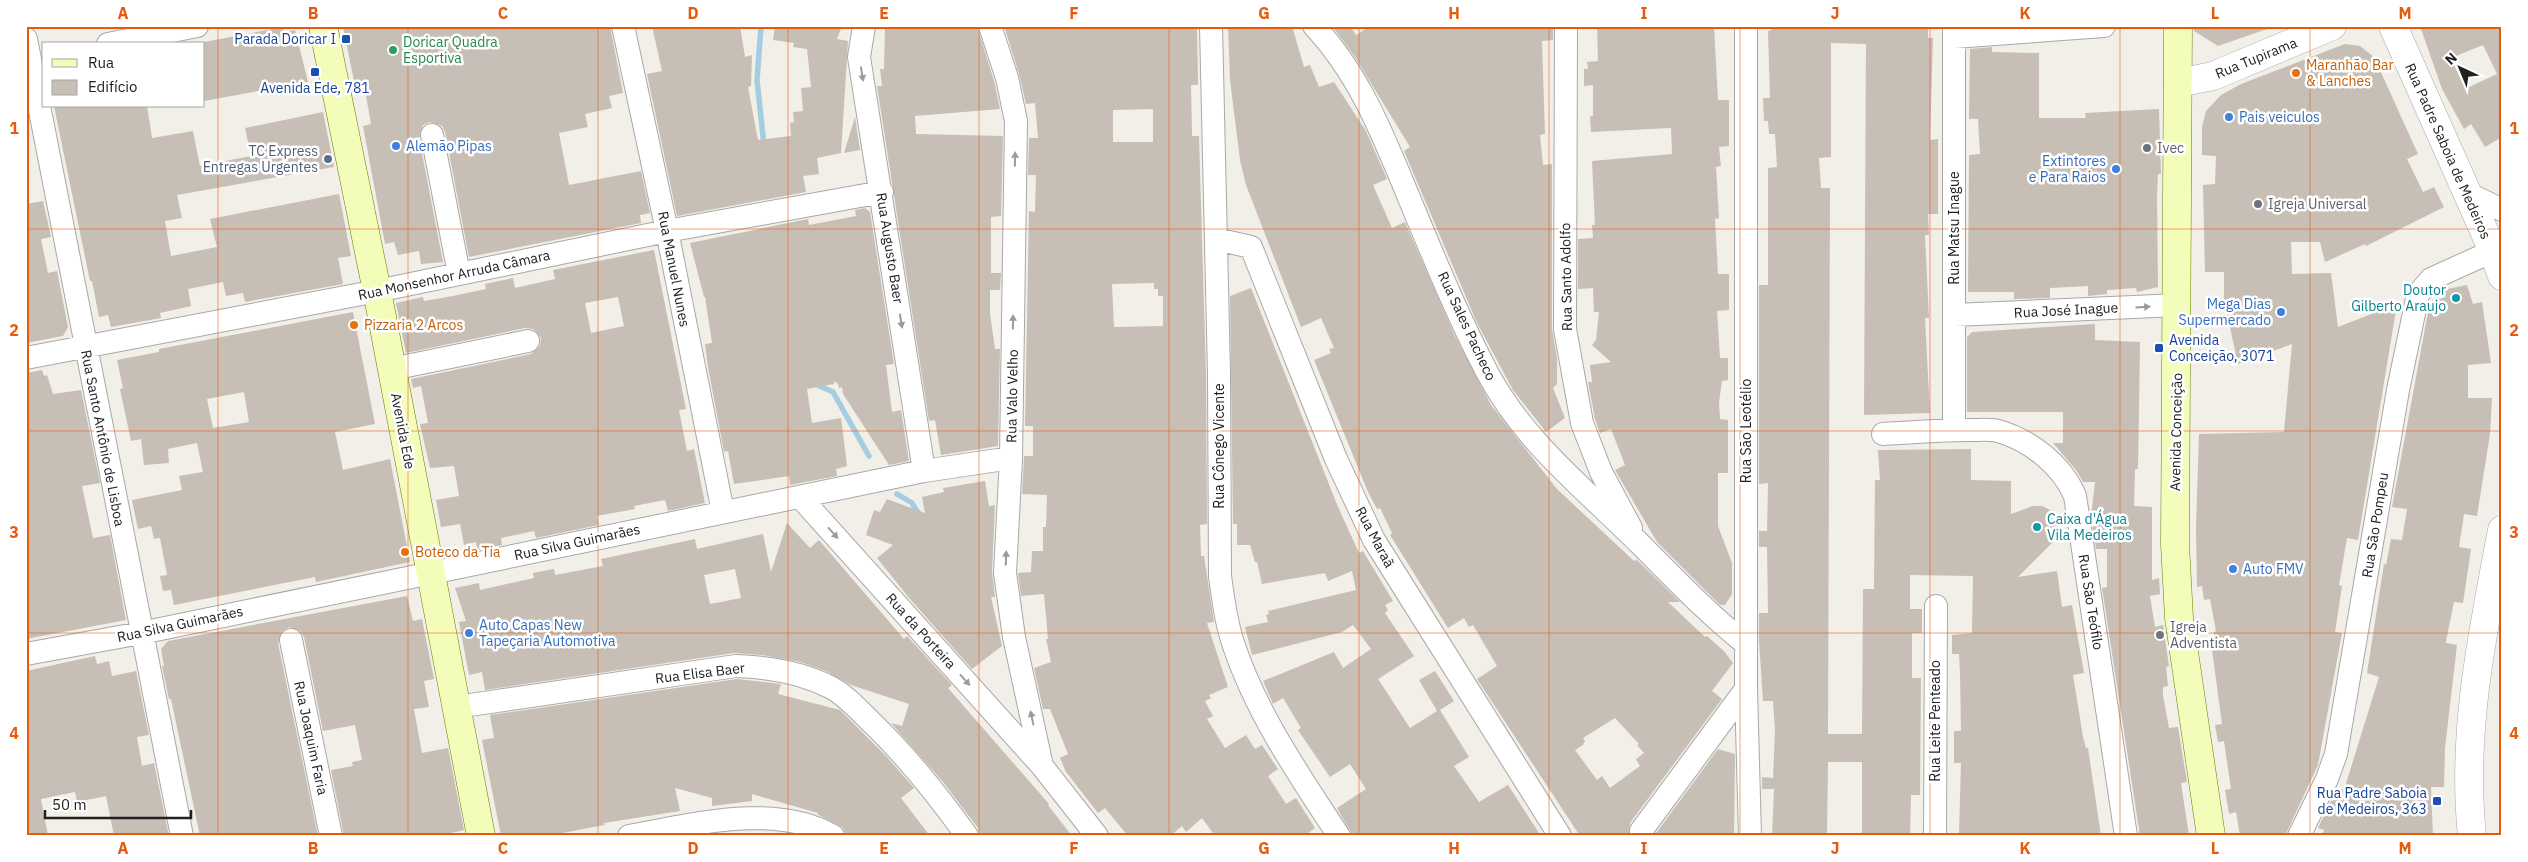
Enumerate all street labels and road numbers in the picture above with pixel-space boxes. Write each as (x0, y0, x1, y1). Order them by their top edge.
street label: Rua Tupirama (2212, 33, 2300, 83)
street label: Rua Padre Saboia de Medeiros (2401, 60, 2495, 242)
street label: Rua Matsu Inague (1945, 171, 1963, 285)
street label: Rua Augusto Baer (872, 191, 908, 305)
street label: Rua Manuel Nunes (654, 210, 694, 329)
street label: Rua Santo Adolfo (1556, 223, 1576, 331)
street label: Rua Monsenhor Arruda Câmara (356, 246, 552, 304)
street label: Rua Sales Pacheco (1434, 269, 1500, 384)
street label: Rua José Inague (2013, 298, 2119, 322)
street label: Rua Santo Antônio de Lisboa (77, 348, 129, 528)
street label: Rua Valo Velho (1002, 349, 1022, 443)
street label: Avenida Conceição (2166, 372, 2186, 491)
street label: Rua São Leotélio (1737, 379, 1755, 483)
street label: Rua Cônego Vicente (1210, 383, 1228, 509)
street label: Avenida Ede (387, 391, 419, 471)
street label: Rua São Pompeu (2358, 471, 2392, 579)
street label: Rua Maraã (1351, 503, 1399, 571)
street label: Rua Silva Guimarães (512, 520, 642, 564)
street label: Rua São Teófilo (2075, 553, 2107, 651)
street label: Rua da Porteira (882, 589, 960, 673)
street label: Rua Silva Guimarães (115, 602, 245, 646)
street label: Rua Elisa Baer (654, 659, 746, 687)
street label: Rua Leite Penteado (1926, 660, 1944, 782)
street label: Rua Joaquim Faria (290, 679, 332, 797)

